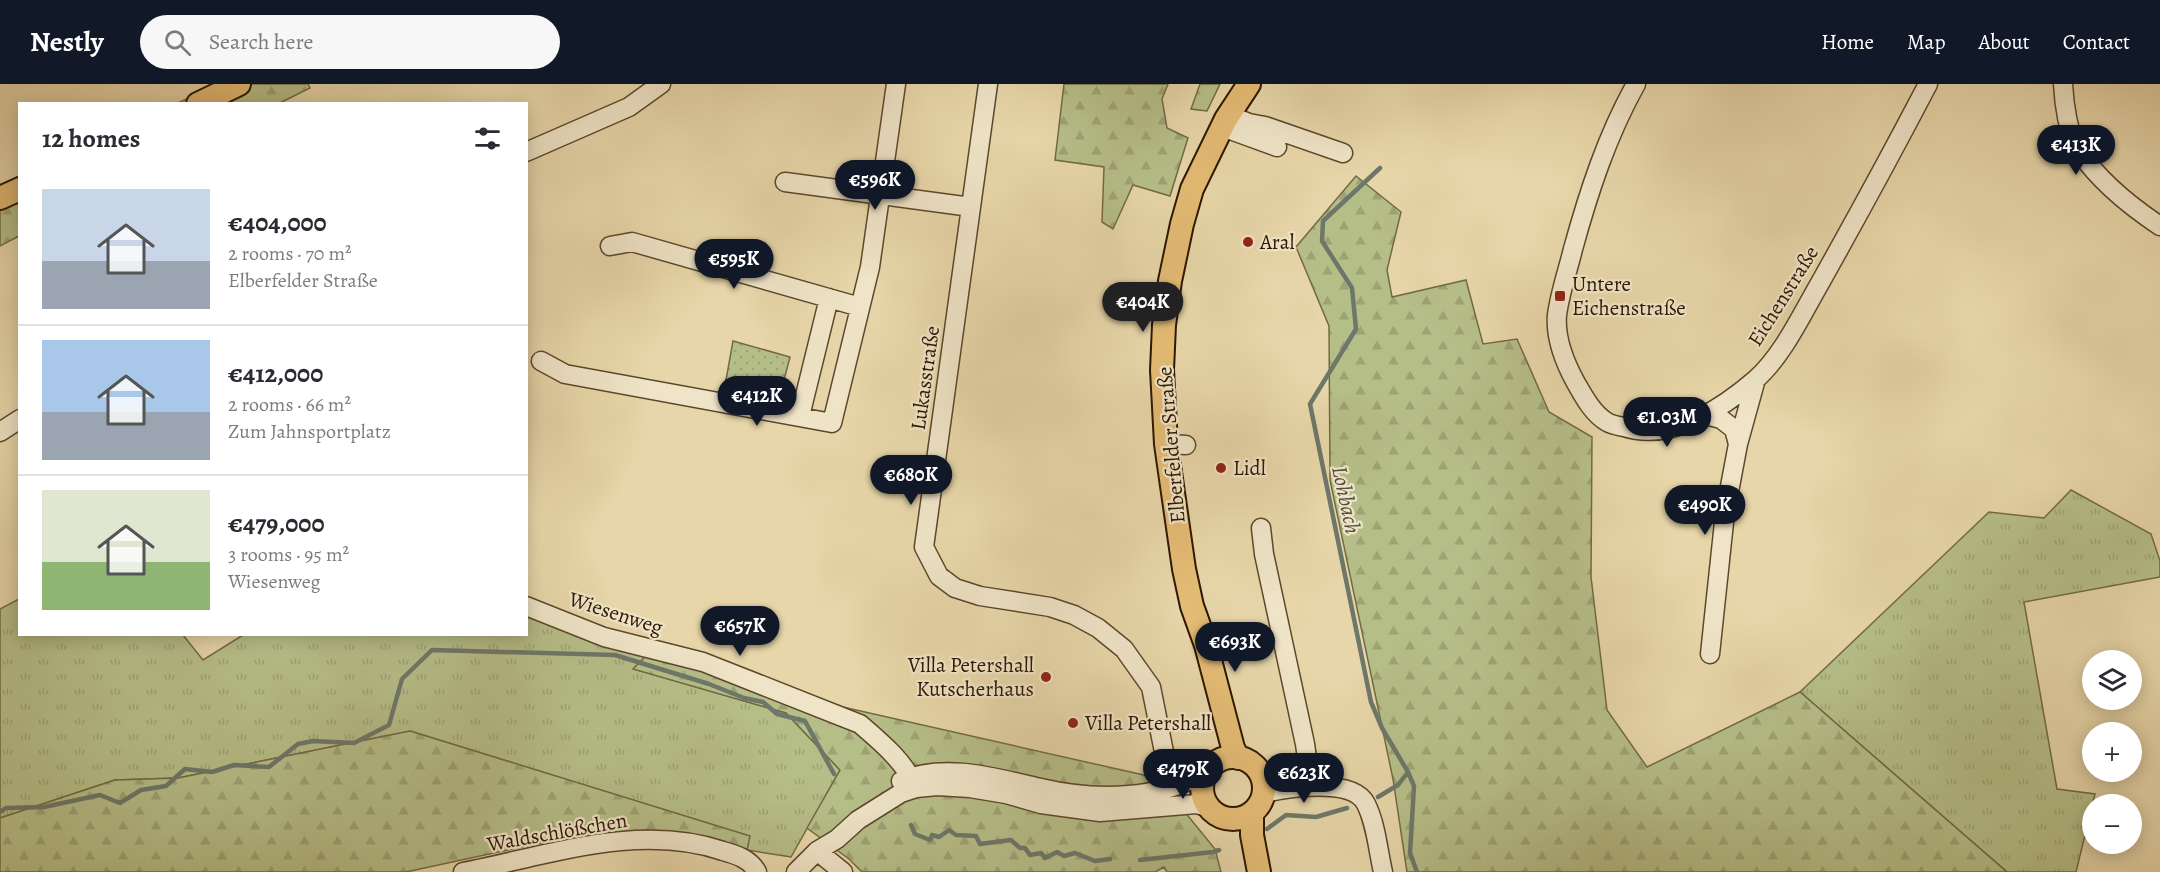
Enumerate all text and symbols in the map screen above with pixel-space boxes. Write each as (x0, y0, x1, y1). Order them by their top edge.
search box (140, 15, 560, 69)
text: Nestly (30, 23, 104, 61)
icon: search (161, 26, 194, 59)
text: Search here (209, 27, 313, 57)
text: Home (1821, 28, 1874, 56)
text: Map (1907, 28, 1945, 56)
text: About (1978, 28, 2030, 56)
text: Contact (2063, 28, 2130, 56)
text: 12 homes (42, 121, 140, 156)
icon: filters (471, 122, 504, 155)
pin: €413K (2034, 125, 2118, 176)
text: €413K (2051, 131, 2101, 158)
pin: €596K (833, 160, 917, 211)
text: €596K (849, 166, 901, 193)
text: €404,000 (228, 205, 327, 240)
icon: home (90, 213, 162, 285)
place label: Aral (1259, 228, 1295, 256)
marker: Aral (1241, 235, 1255, 249)
pin: €595K (692, 239, 776, 290)
text: 2 rooms · 70 m² (228, 240, 352, 267)
street label: Eichenstraße (1741, 240, 1825, 352)
text: €595K (709, 245, 759, 272)
text: Elberfelder Straße (228, 267, 378, 294)
place label: Untere Eichenstraße (1572, 270, 1686, 322)
pin: €404K (1101, 282, 1185, 333)
text: €404K (1116, 288, 1170, 315)
marker: Untere Eichenstraße (1553, 289, 1567, 303)
street label: Lukasstraße (904, 324, 946, 432)
text: €412,000 (228, 356, 323, 391)
icon: home (90, 364, 162, 436)
street label: Elberfelder Straße (1150, 366, 1192, 524)
pin: €412K (715, 376, 799, 427)
text: €412K (732, 382, 782, 409)
text: 2 rooms · 66 m² (228, 391, 351, 418)
pin: €1.03M (1618, 397, 1716, 448)
text: €1.03M (1637, 403, 1697, 430)
text: Zum Jahnsportplatz (228, 418, 391, 445)
place label: Lidl (1233, 454, 1266, 482)
pin: €680K (869, 455, 953, 506)
text: €680K (884, 461, 938, 488)
marker: Lidl (1214, 461, 1228, 475)
water label: Lohbach (1324, 463, 1368, 537)
pin: €490K (1663, 485, 1747, 536)
text: €490K (1678, 491, 1732, 518)
text: €479,000 (228, 506, 325, 541)
icon: home (90, 514, 162, 586)
text: 3 rooms · 95 m² (228, 541, 349, 568)
text: Wiesenweg (228, 568, 321, 595)
street label: Wiesenweg (564, 584, 667, 641)
pin: €657K (698, 606, 782, 657)
text: €657K (714, 612, 766, 639)
pin: €693K (1193, 622, 1277, 673)
text: €693K (1209, 628, 1261, 655)
map controls (2082, 650, 2142, 854)
button: layers (2082, 650, 2142, 710)
place label: Villa Petershall Kutscherhaus (907, 651, 1034, 703)
marker: Villa Petershall Kutscherhaus (1039, 670, 1053, 684)
place label: Villa Petershall (1084, 709, 1211, 737)
marker: Villa Petershall (1066, 716, 1080, 730)
button: + (2082, 722, 2142, 782)
pin: €479K (1141, 749, 1225, 800)
pin: €623K (1262, 753, 1346, 804)
text: €479K (1157, 755, 1209, 782)
text: €623K (1278, 759, 1330, 786)
button: − (2082, 794, 2142, 854)
street label: Waldschlößchen (484, 806, 629, 858)

